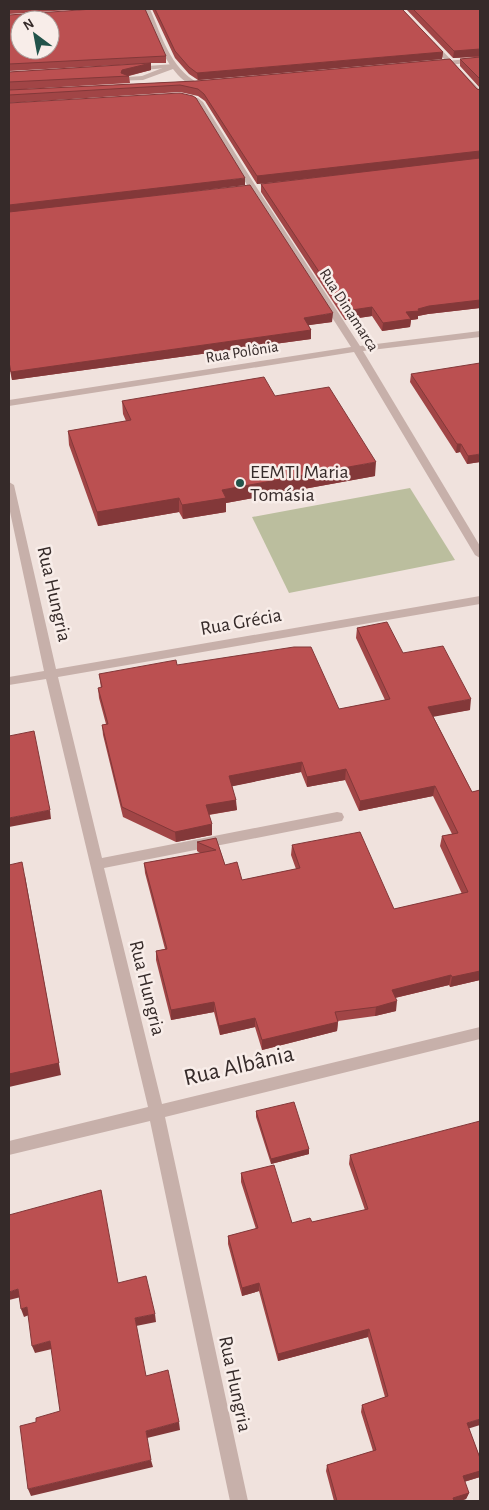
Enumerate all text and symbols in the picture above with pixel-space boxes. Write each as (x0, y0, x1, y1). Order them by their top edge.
north arrow (10, 10, 60, 60)
text: N (21, 16, 36, 33)
street label: Rua Dinamarca (316, 266, 382, 354)
street label: Rua Polônia (204, 338, 280, 366)
place label: EEMTI Maria Tomásia (250, 462, 349, 505)
marker: EEMTI Maria Tomásia (234, 477, 246, 489)
street label: Rua Hungria (33, 544, 75, 644)
street label: Rua Grécia (199, 605, 283, 639)
street label: Rua Hungria (125, 938, 169, 1038)
street label: Rua Albânia (182, 1042, 296, 1090)
street label: Rua Hungria (215, 1334, 255, 1434)

